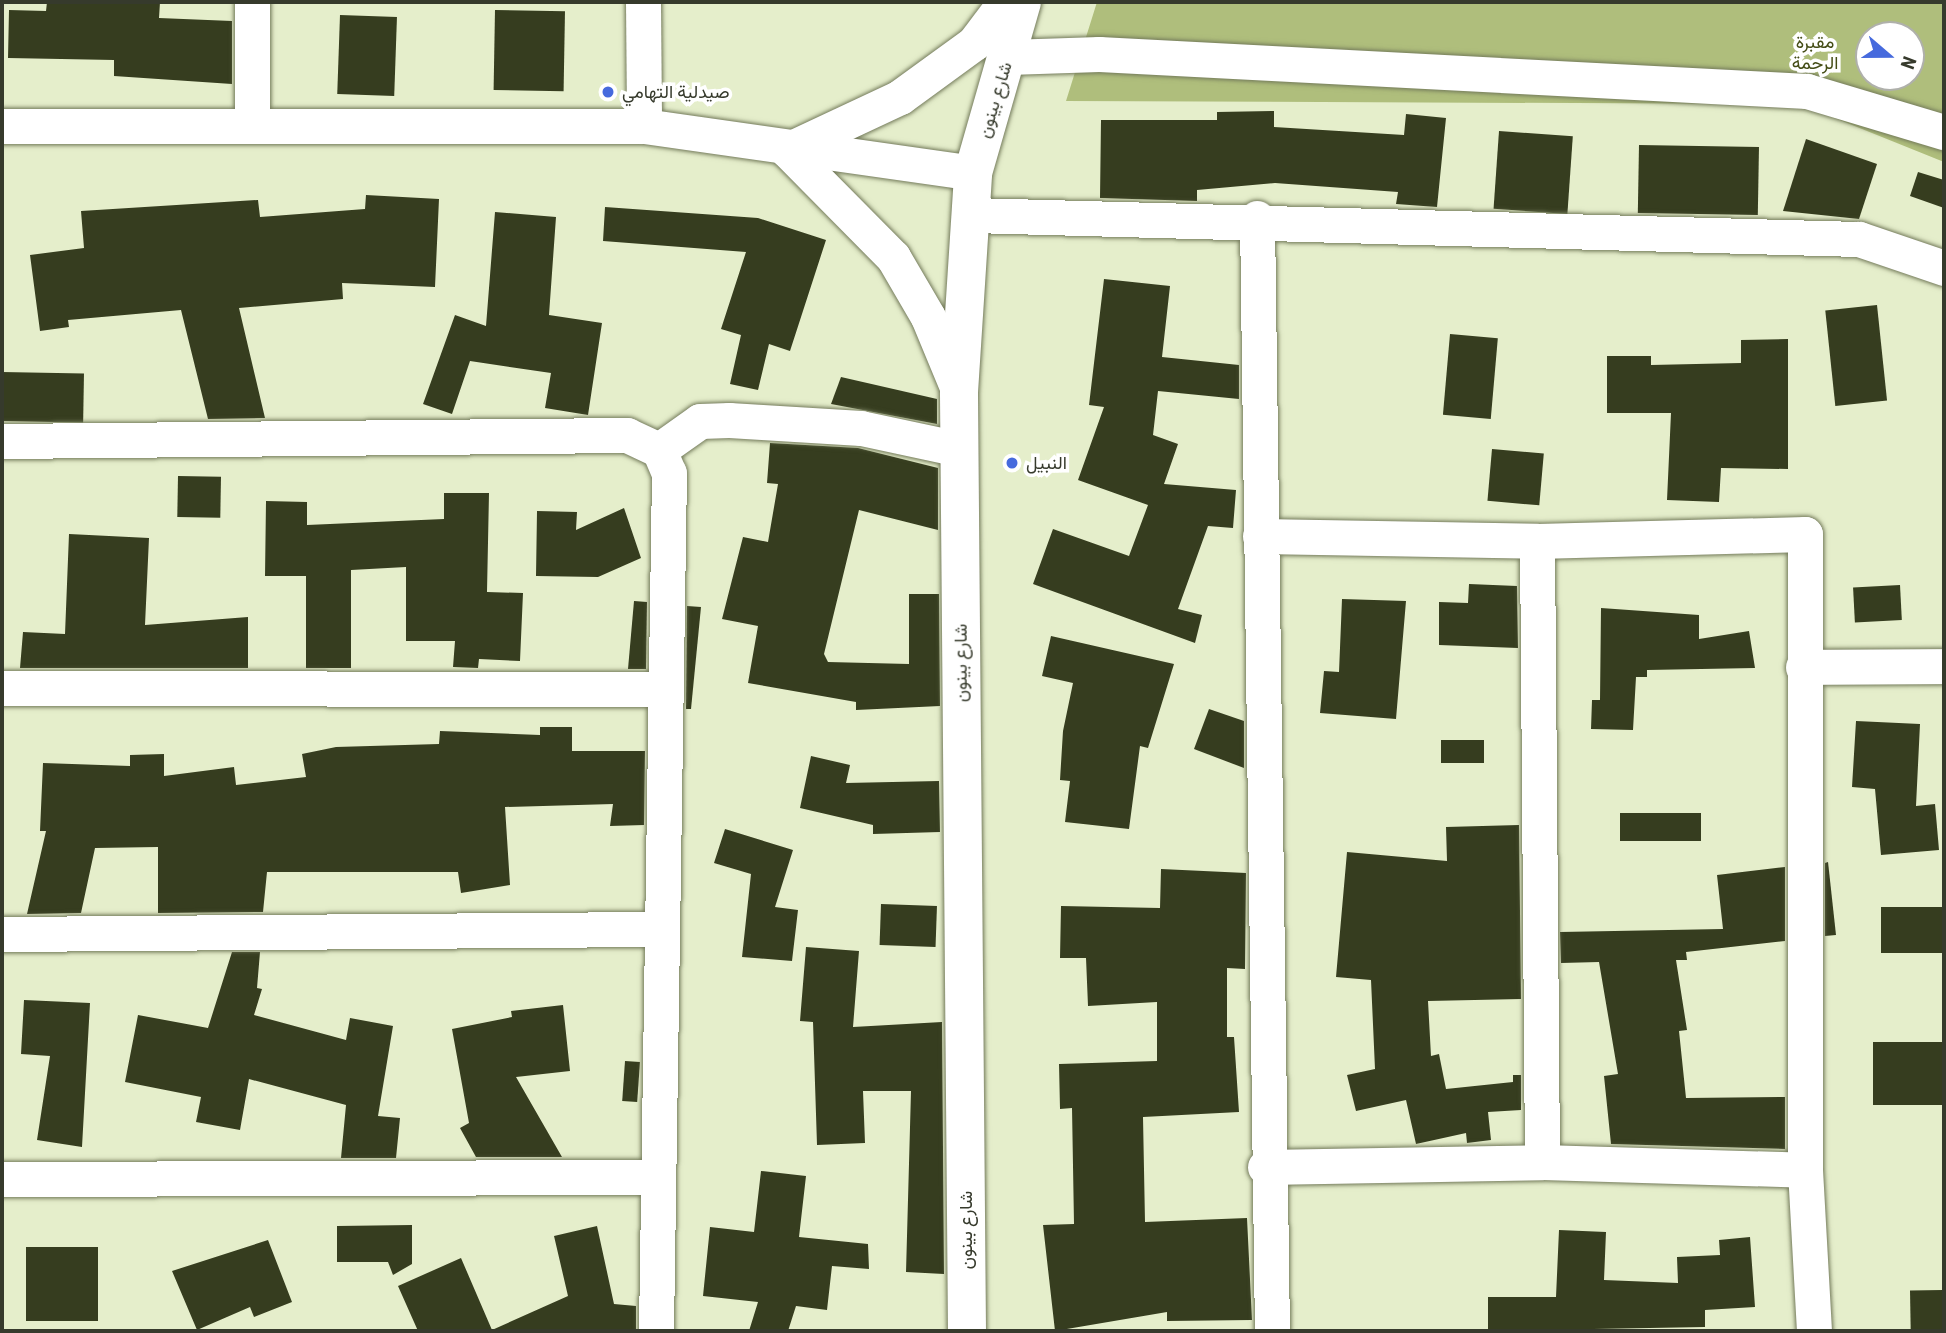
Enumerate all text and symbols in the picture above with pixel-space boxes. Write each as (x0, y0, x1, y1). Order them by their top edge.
north arrow (1855, 21, 1925, 91)
park label: مقبرة الرحمة (1792, 32, 1838, 74)
text: N (1896, 53, 1921, 72)
street label: شارع بينون (973, 59, 1017, 141)
place label: صيدلية التهامي (622, 81, 729, 103)
marker: صيدلية التهامي (600, 84, 616, 100)
place label: النبيل (1026, 452, 1067, 474)
marker: النبيل (1004, 455, 1020, 471)
street label: شارع بينون (950, 624, 972, 702)
street label: شارع بينون (955, 1191, 977, 1269)

